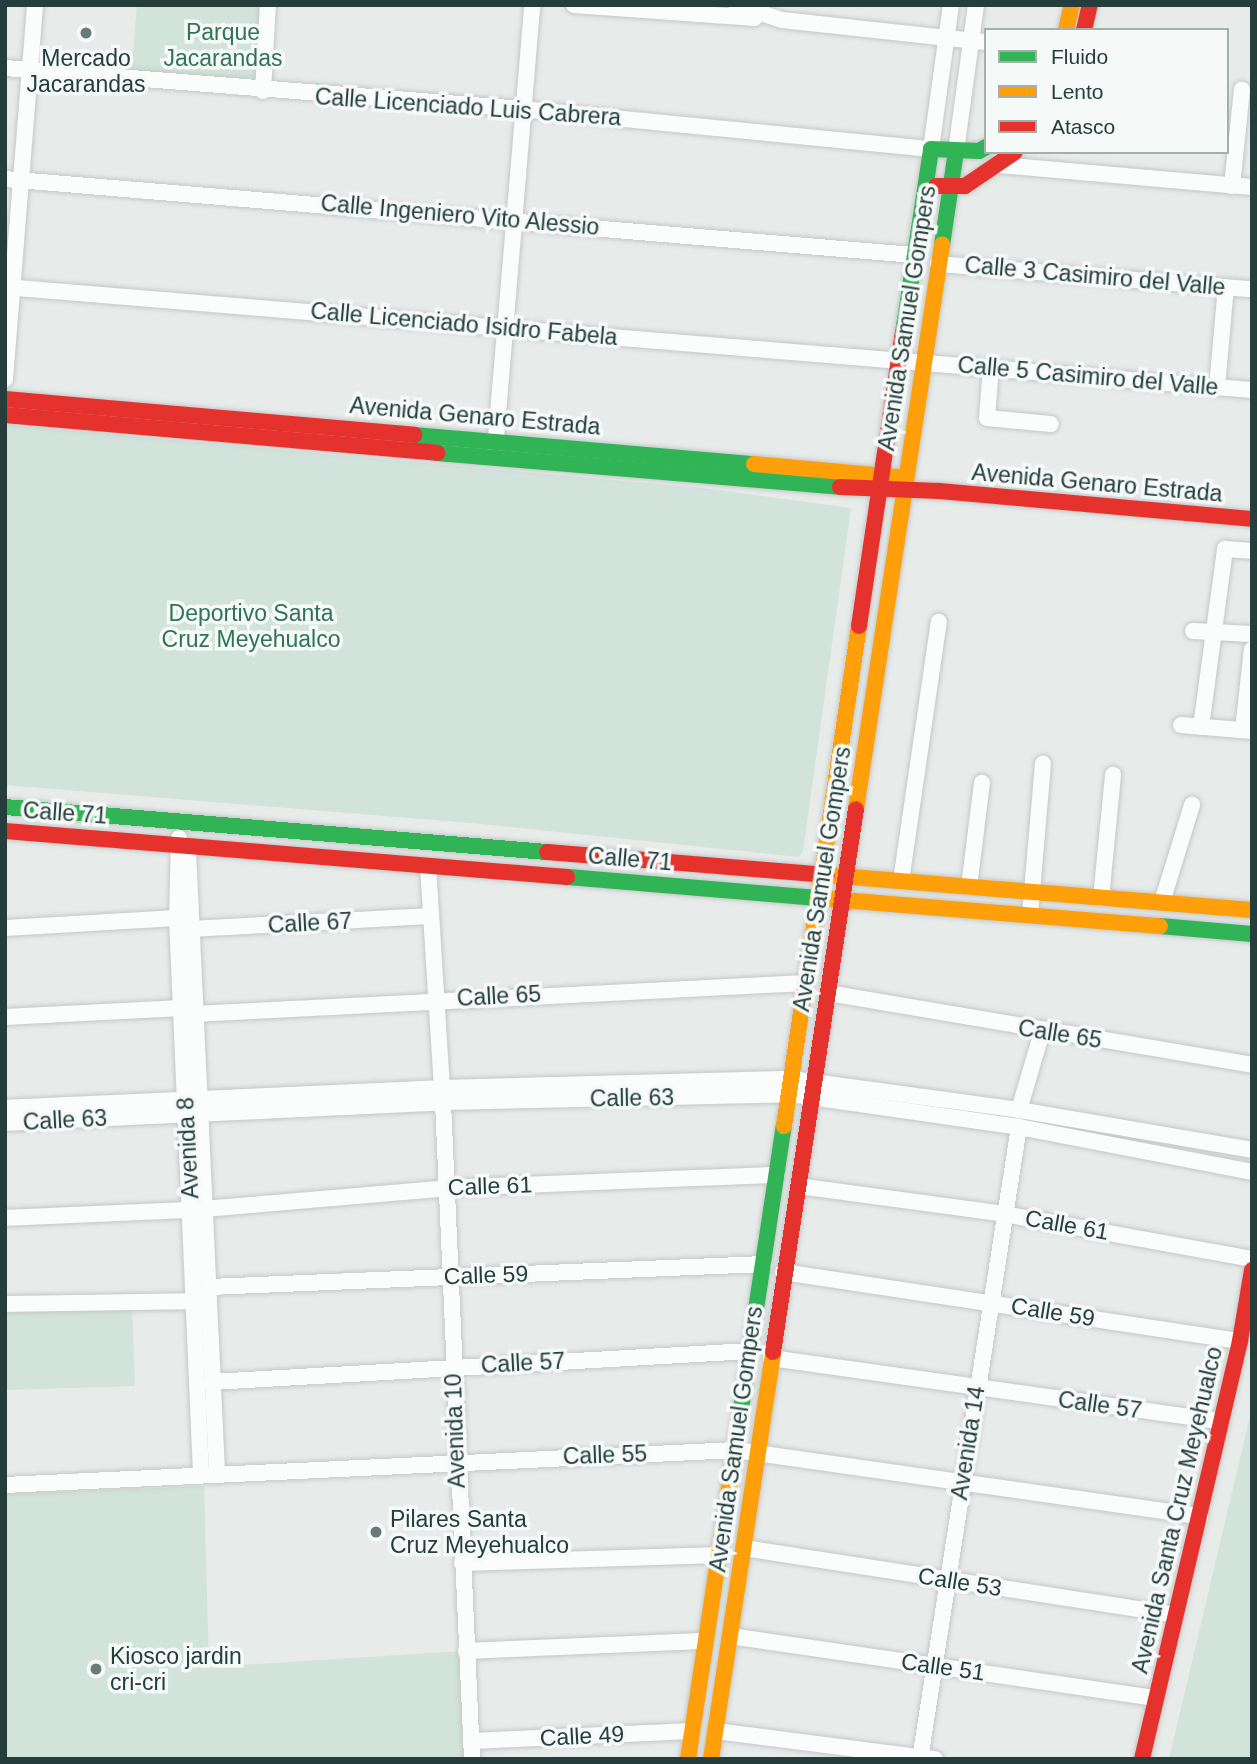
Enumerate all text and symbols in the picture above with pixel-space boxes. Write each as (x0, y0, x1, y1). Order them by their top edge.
park label: Parque Jacarandas (164, 18, 282, 72)
marker: Mercado Jacarandas (78, 25, 94, 41)
legend (984, 28, 1229, 154)
place label: Mercado Jacarandas (27, 44, 145, 98)
text: Fluido (1051, 45, 1108, 68)
text: Lento (1051, 80, 1104, 103)
street label: Calle Licenciado Luis Cabrera (314, 83, 622, 131)
text: Atasco (1051, 115, 1115, 138)
street label: Avenida Samuel Gompers (872, 183, 942, 453)
street label: Calle Ingeniero Vito Alessio (319, 189, 601, 241)
street label: Calle 3 Casimiro del Valle (963, 251, 1227, 301)
street label: Calle Licenciado Isidro Fabela (309, 297, 619, 351)
street label: Calle 5 Casimiro del Valle (956, 351, 1220, 401)
street label: Avenida Genaro Estrada (349, 391, 601, 441)
street label: Avenida Genaro Estrada (971, 458, 1223, 508)
park label: Deportivo Santa Cruz Meyehualco (162, 599, 340, 653)
street label: Avenida Samuel Gompers (787, 744, 857, 1014)
street label: Calle 71 (22, 796, 108, 830)
street label: Calle 71 (587, 842, 673, 876)
street label: Calle 67 (267, 907, 353, 939)
street label: Calle 65 (456, 980, 542, 1012)
street label: Calle 65 (1016, 1014, 1104, 1054)
street label: Calle 63 (590, 1083, 674, 1113)
street label: Avenida 8 (172, 1096, 204, 1200)
street label: Calle 63 (22, 1104, 108, 1136)
street label: Calle 61 (447, 1171, 533, 1201)
street label: Calle 61 (1023, 1204, 1111, 1246)
street label: Calle 59 (443, 1260, 529, 1290)
street label: Calle 59 (1009, 1292, 1097, 1332)
street label: Avenida Samuel Gompers (704, 1304, 768, 1574)
street label: Avenida Santa Cruz Meyehualco (1126, 1344, 1228, 1676)
street label: Calle 57 (480, 1347, 566, 1379)
street label: Avenida 10 (439, 1373, 471, 1489)
street label: Avenida 14 (945, 1384, 991, 1502)
street label: Calle 57 (1056, 1385, 1144, 1425)
street label: Calle 55 (562, 1440, 648, 1470)
place label: Pilares Santa Cruz Meyehualco (390, 1505, 569, 1559)
marker: Pilares Santa Cruz Meyehualco (368, 1524, 384, 1540)
street label: Calle 53 (916, 1562, 1004, 1602)
place label: Kiosco jardin cri-cri (110, 1642, 242, 1696)
street label: Calle 51 (899, 1647, 987, 1687)
marker: Kiosco jardin cri-cri (88, 1661, 104, 1677)
street label: Calle 49 (539, 1720, 625, 1752)

